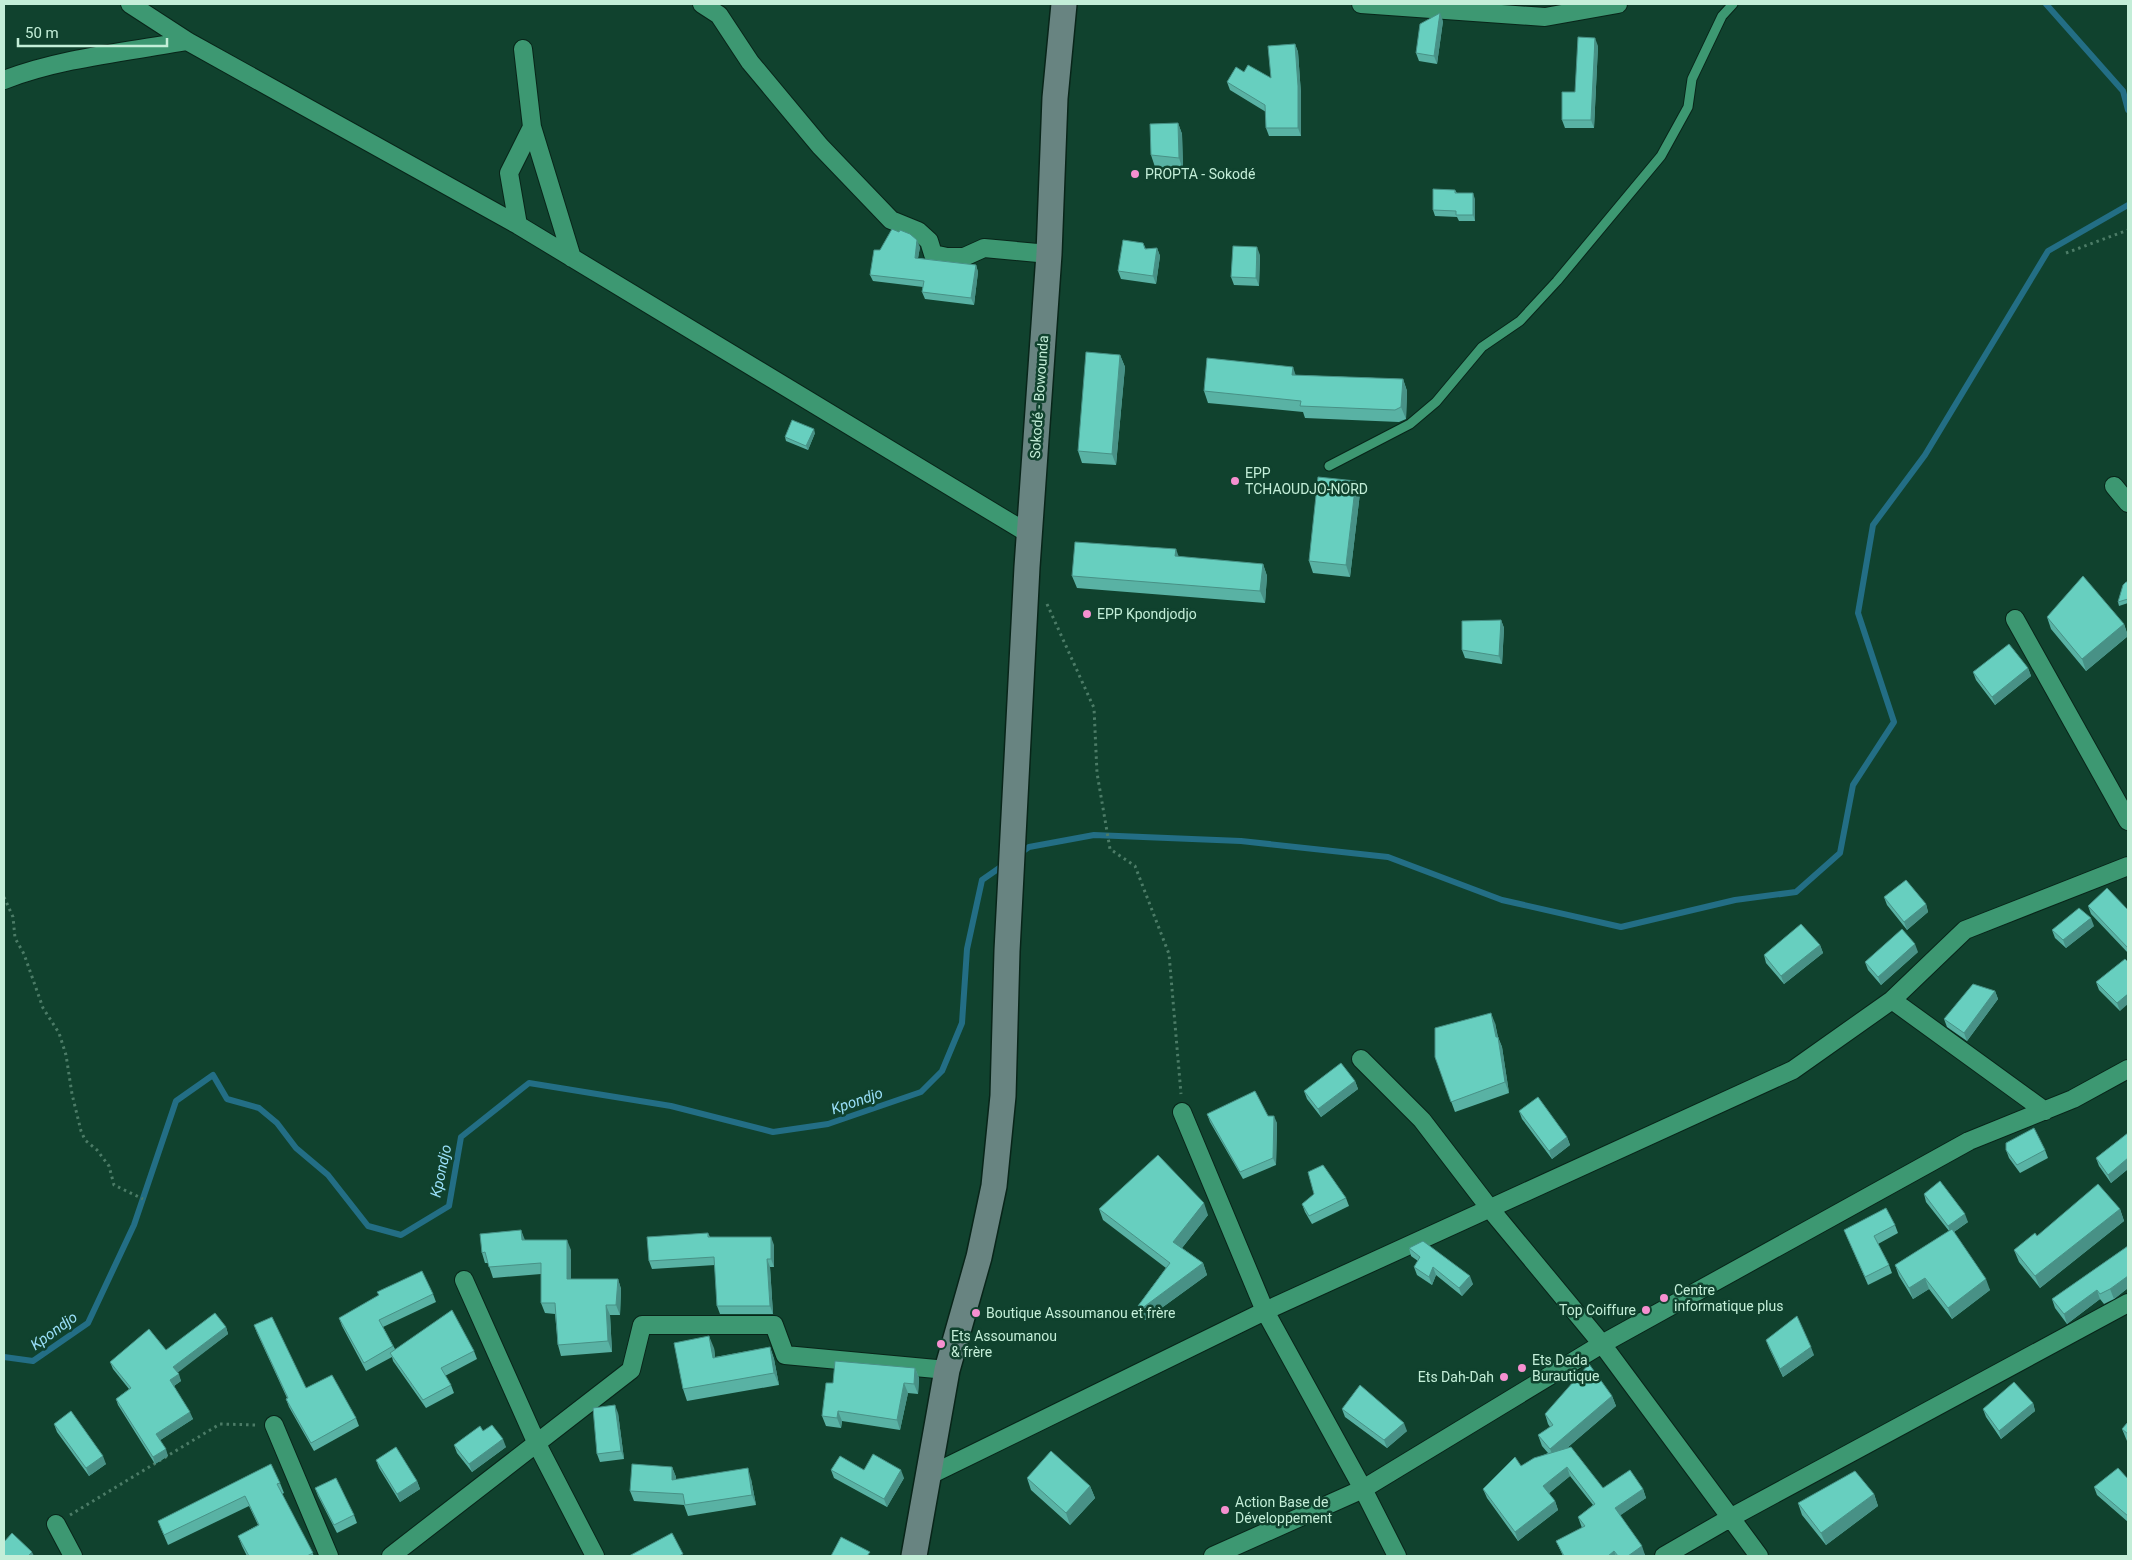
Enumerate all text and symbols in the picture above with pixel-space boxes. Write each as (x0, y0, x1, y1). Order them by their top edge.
scale bar (18, 15, 166, 47)
text: 50 m (25, 24, 59, 42)
place label: PROPTA - Sokodé (1145, 166, 1255, 182)
marker: PROPTA - Sokodé (1129, 168, 1141, 180)
street label: Sokodé - Bowounda (1027, 335, 1051, 459)
place label: EPP TCHAOUDJO-NORD (1245, 465, 1368, 497)
marker: EPP TCHAOUDJO-NORD (1229, 475, 1241, 487)
place label: EPP Kpondjodjo (1097, 606, 1197, 622)
marker: EPP Kpondjodjo (1081, 608, 1093, 620)
water label: Kpondjo (829, 1084, 885, 1118)
water label: Kpondjo (427, 1143, 455, 1199)
place label: Centre informatique plus (1674, 1282, 1783, 1314)
marker: Centre informatique plus (1658, 1292, 1670, 1304)
place label: Top Coiffure (1559, 1302, 1636, 1318)
marker: Top Coiffure (1640, 1304, 1652, 1316)
place label: Boutique Assoumanou et frère (986, 1305, 1176, 1321)
marker: Boutique Assoumanou et frère (970, 1307, 982, 1319)
water label: Kpondjo (27, 1308, 81, 1354)
place label: Ets Assoumanou & frère (951, 1328, 1057, 1360)
marker: Ets Assoumanou & frère (935, 1338, 947, 1350)
place label: Ets Dada Burautique (1532, 1352, 1599, 1384)
marker: Ets Dada Burautique (1516, 1362, 1528, 1374)
place label: Ets Dah-Dah (1418, 1369, 1494, 1385)
marker: Ets Dah-Dah (1498, 1371, 1510, 1383)
place label: Action Base de Développement (1235, 1494, 1333, 1526)
marker: Action Base de Développement (1219, 1504, 1231, 1516)

